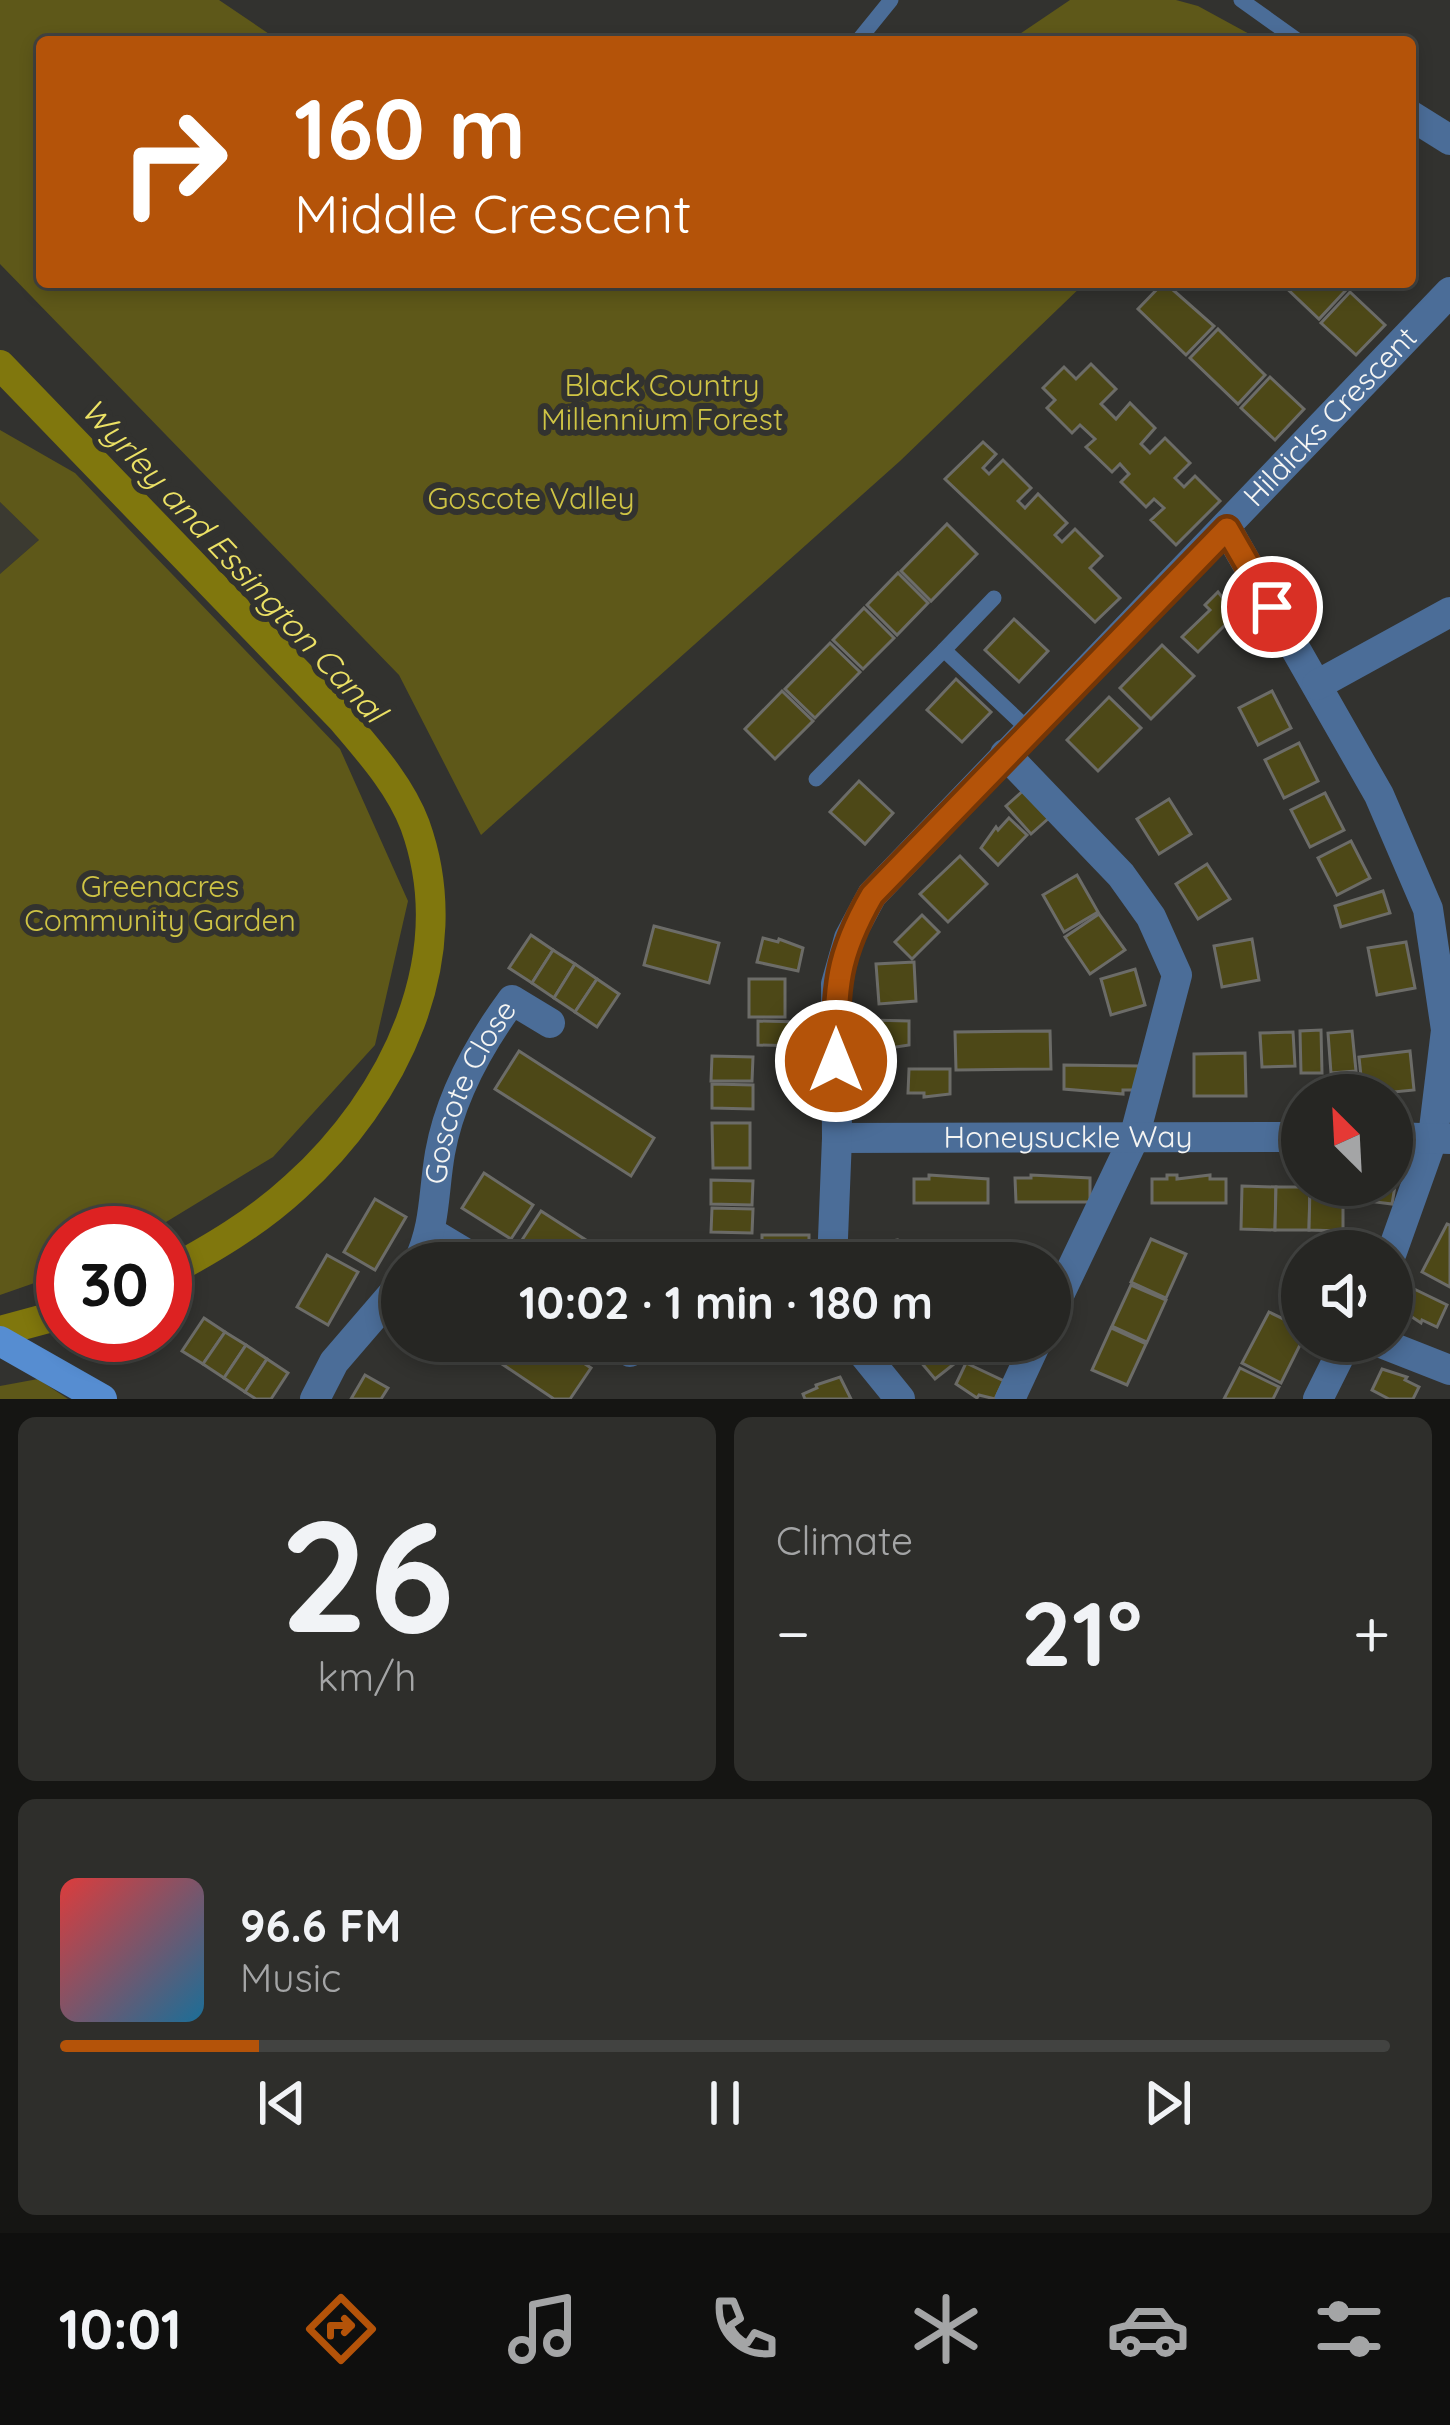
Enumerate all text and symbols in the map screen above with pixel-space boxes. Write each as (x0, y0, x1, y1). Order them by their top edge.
text: 160 m (294, 75, 526, 180)
icon: right (96, 84, 252, 240)
text: Middle Crescent (294, 179, 692, 247)
street label: Hildicks Crescent (1235, 318, 1424, 514)
park label: Black Country Millennium Forest (541, 366, 783, 438)
water label: Wyrley and Essington Canal (73, 389, 398, 733)
park label: Goscote Valley (428, 479, 634, 517)
pin (1221, 556, 1323, 658)
icon: arrive (1239, 574, 1305, 640)
park label: Greenacres Community Garden (24, 867, 296, 939)
street label: Goscote Close (416, 992, 524, 1186)
position arrow (773, 998, 899, 1124)
north arrow (1281, 1074, 1413, 1206)
map controls (1281, 1074, 1413, 1362)
street label: Honeysuckle Way (943, 1117, 1193, 1156)
speed limit sign: 30 (36, 1206, 192, 1362)
button: sound (1281, 1230, 1413, 1362)
text: 10:02 · 1 min · 180 m (519, 1274, 933, 1330)
text: 26 (279, 1476, 455, 1671)
text: Climate (776, 1516, 913, 1565)
text: 21° (1021, 1576, 1142, 1689)
text: − (776, 1591, 810, 1674)
text: + (1353, 1591, 1390, 1674)
text: km/h (318, 1652, 416, 1701)
text: 96.6 FM (240, 1897, 401, 1953)
text: Music (240, 1953, 341, 2002)
icon: previous (249, 2070, 315, 2136)
icon: pause (692, 2070, 758, 2136)
icon: next (1135, 2070, 1201, 2136)
icon: directions (299, 2287, 383, 2371)
icon: music (501, 2287, 585, 2371)
icon: phone (702, 2287, 786, 2371)
icon: climate (904, 2287, 988, 2371)
icon: car (1106, 2287, 1190, 2371)
icon: filters (1307, 2287, 1391, 2371)
text: 10:01 (59, 2295, 182, 2363)

